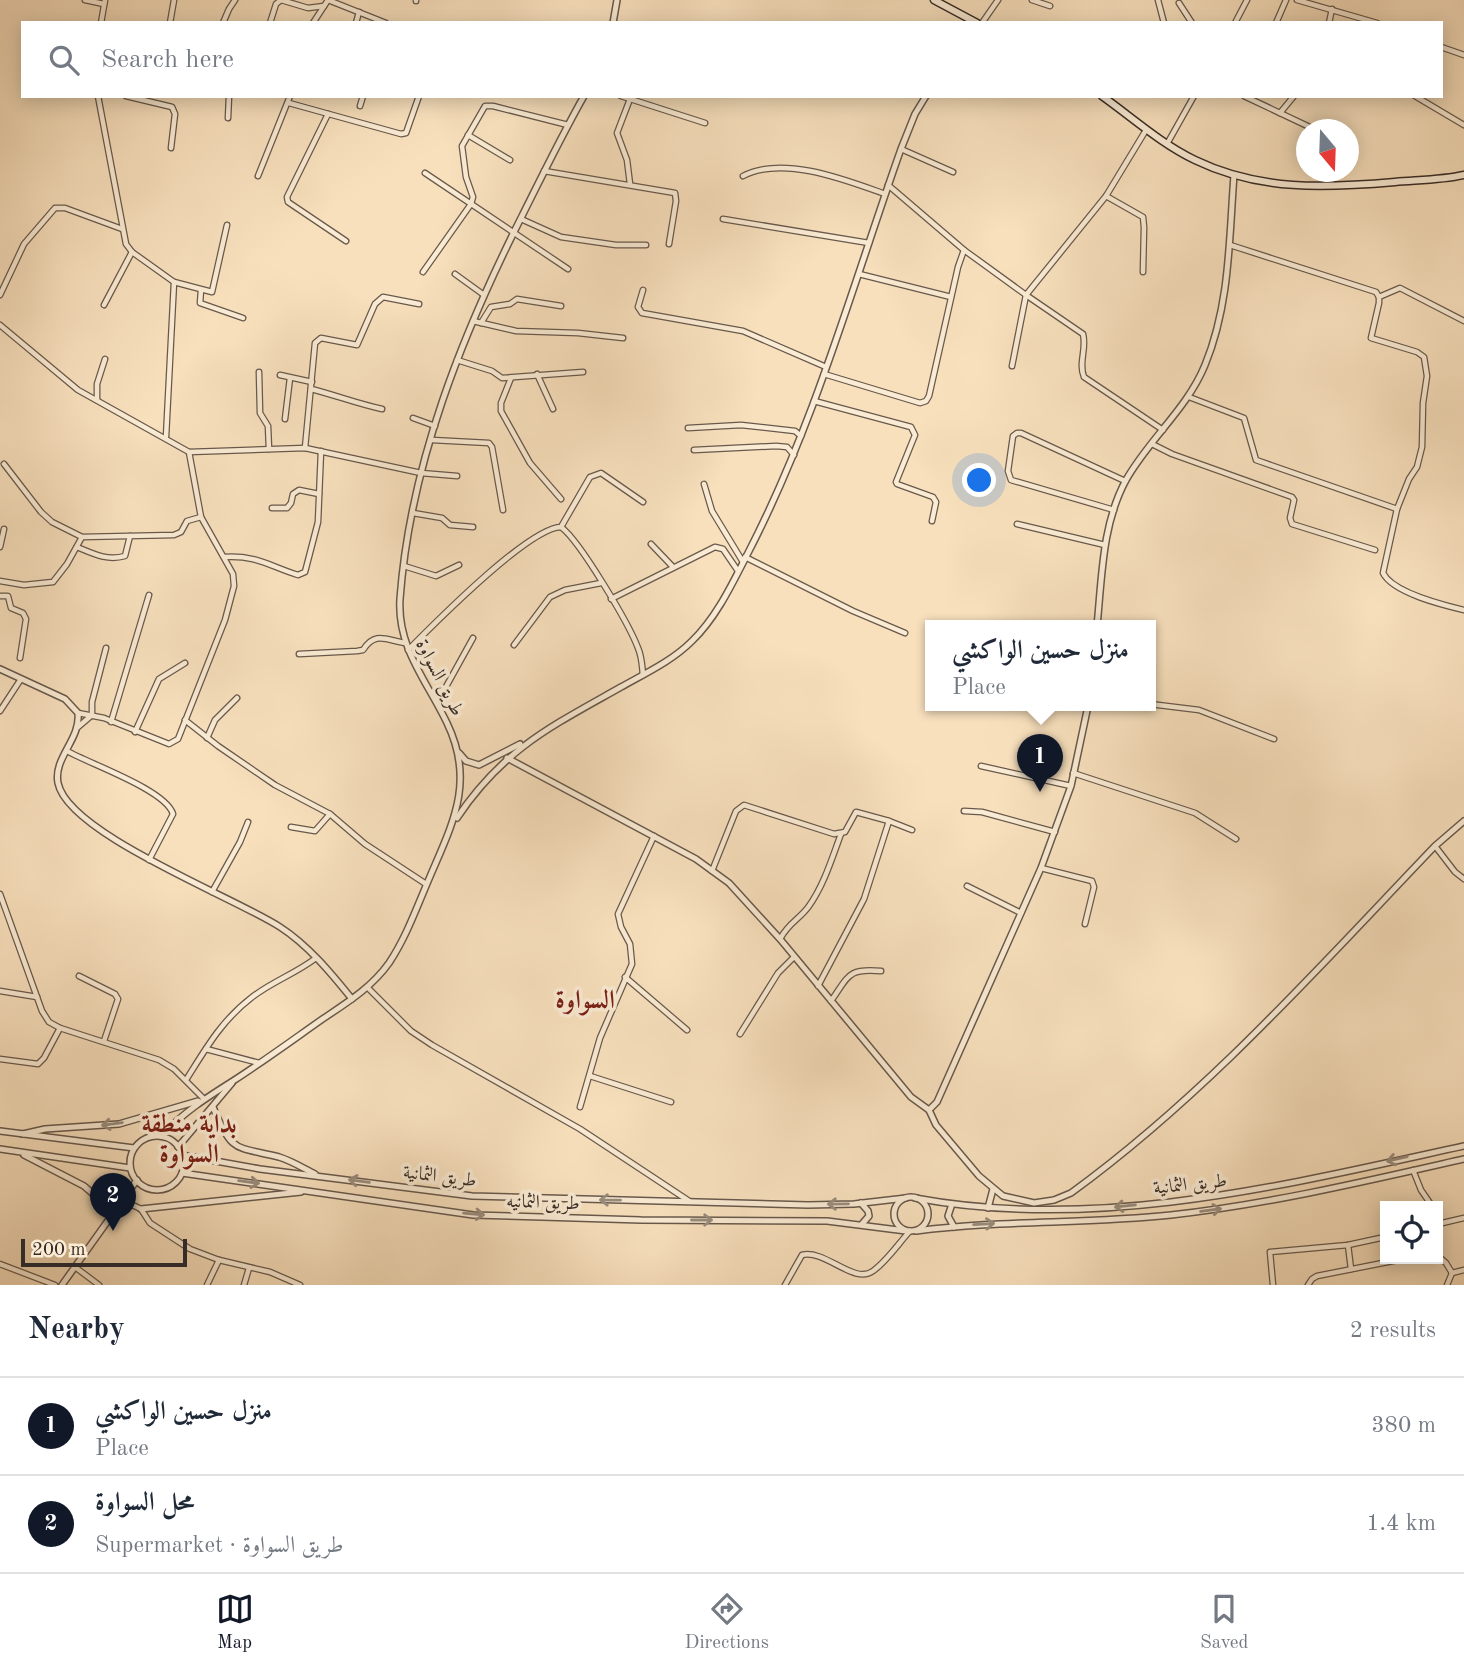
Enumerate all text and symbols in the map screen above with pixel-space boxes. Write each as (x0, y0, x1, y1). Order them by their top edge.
search box (21, 21, 1443, 98)
icon: search (45, 41, 83, 79)
text: Search here (101, 47, 234, 73)
north arrow (1296, 119, 1359, 182)
your location (962, 463, 996, 497)
popup (925, 620, 1156, 711)
street label: طريق السواوة (410, 637, 466, 720)
text: منزل حسين الواكشي (952, 638, 1129, 664)
text: Place (952, 676, 1006, 699)
pin: 1 (1017, 734, 1063, 792)
district label: السواوة (555, 988, 615, 1016)
district label: بداية منطقة السواوة (141, 1112, 237, 1170)
one-way arrow (101, 1118, 123, 1131)
one-way arrow (1386, 1153, 1409, 1167)
street label: طريق الثمانية (402, 1163, 478, 1192)
street label: طريق الثمانية (1153, 1171, 1228, 1200)
pin: 2 (90, 1173, 136, 1231)
one-way arrow (349, 1174, 371, 1187)
one-way arrow (237, 1176, 260, 1189)
street label: طريق الثمانيه (506, 1192, 580, 1215)
one-way arrow (599, 1193, 622, 1206)
one-way arrow (827, 1197, 850, 1211)
one-way arrow (1114, 1200, 1137, 1213)
map controls (1380, 1201, 1443, 1264)
button: locate (1380, 1201, 1443, 1264)
one-way arrow (1199, 1203, 1222, 1216)
one-way arrow (462, 1208, 485, 1221)
one-way arrow (690, 1213, 713, 1227)
one-way arrow (972, 1217, 995, 1230)
scale bar (21, 1236, 187, 1268)
text: 200 m (32, 1241, 85, 1260)
text: Nearby (28, 1315, 125, 1345)
text: 2 results (1350, 1319, 1436, 1342)
text: منزل حسين الواكشي (95, 1399, 272, 1425)
text: 1 (44, 1414, 58, 1437)
text: 380 m (1371, 1414, 1436, 1437)
text: Place (95, 1437, 149, 1460)
text: محل السواوة (95, 1490, 194, 1516)
text: 2 (44, 1512, 58, 1535)
text: 1.4 km (1366, 1512, 1436, 1535)
text: Supermarket · طريق السواوة (95, 1534, 344, 1557)
tab: Map (216, 1590, 254, 1655)
tab: Directions (685, 1590, 769, 1655)
tab: Saved (1200, 1590, 1248, 1655)

